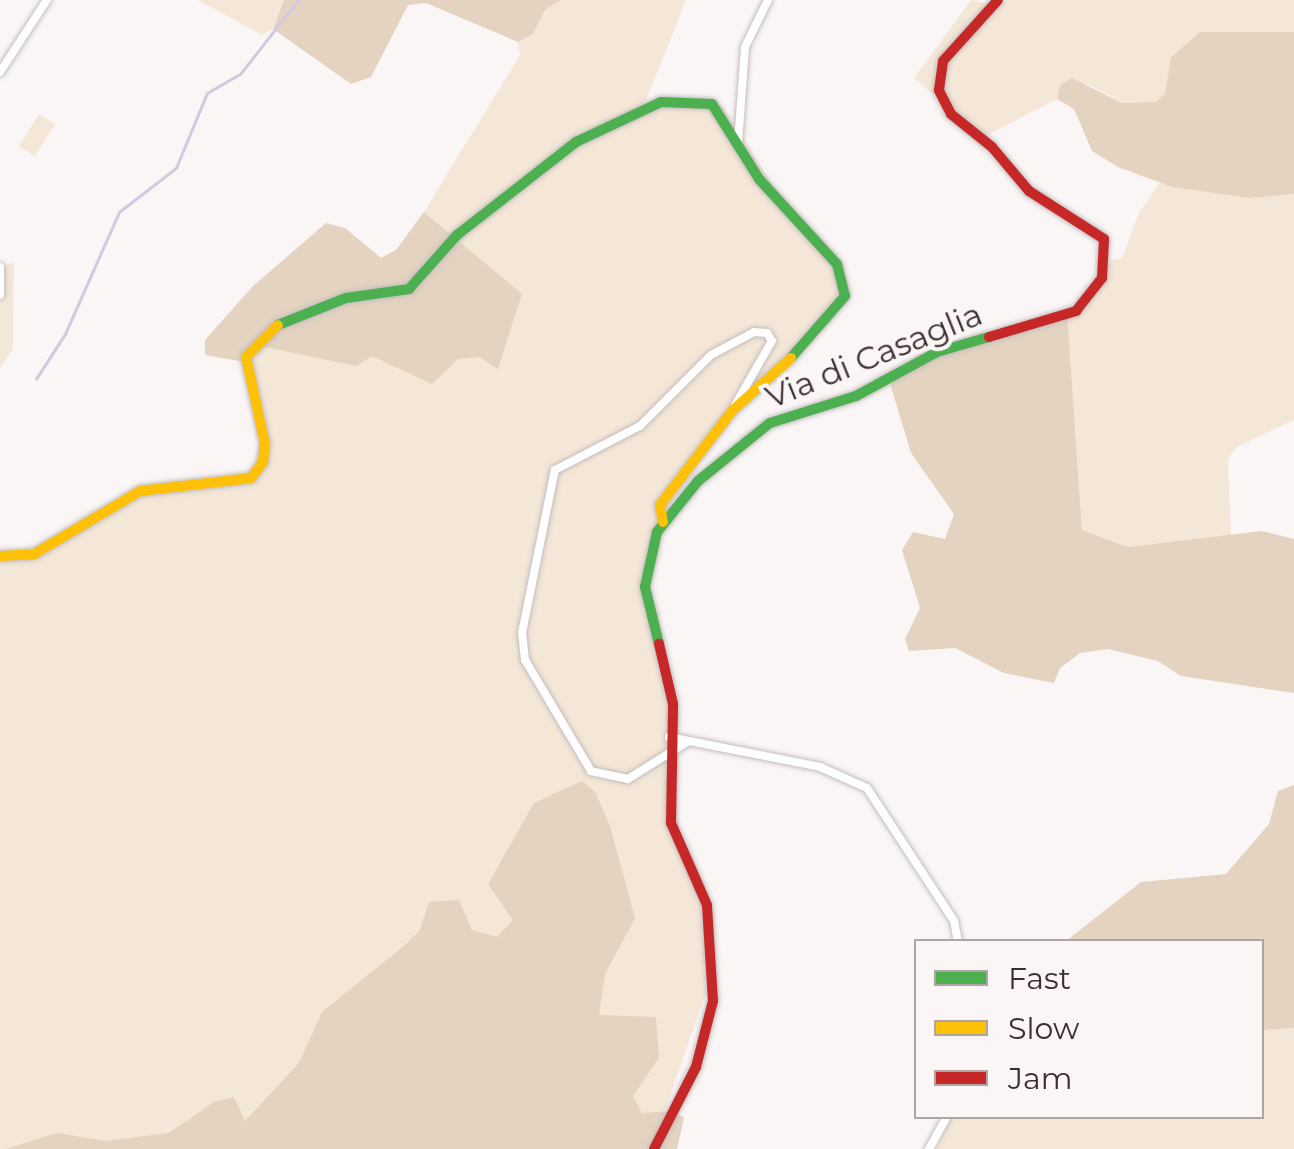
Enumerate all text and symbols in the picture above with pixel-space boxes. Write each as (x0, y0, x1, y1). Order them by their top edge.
street label: Via di Casaglia (760, 295, 988, 417)
legend (914, 939, 1264, 1119)
text: Fast (1008, 960, 1071, 997)
text: Slow (1008, 1010, 1079, 1047)
text: Jam (1008, 1060, 1073, 1097)

